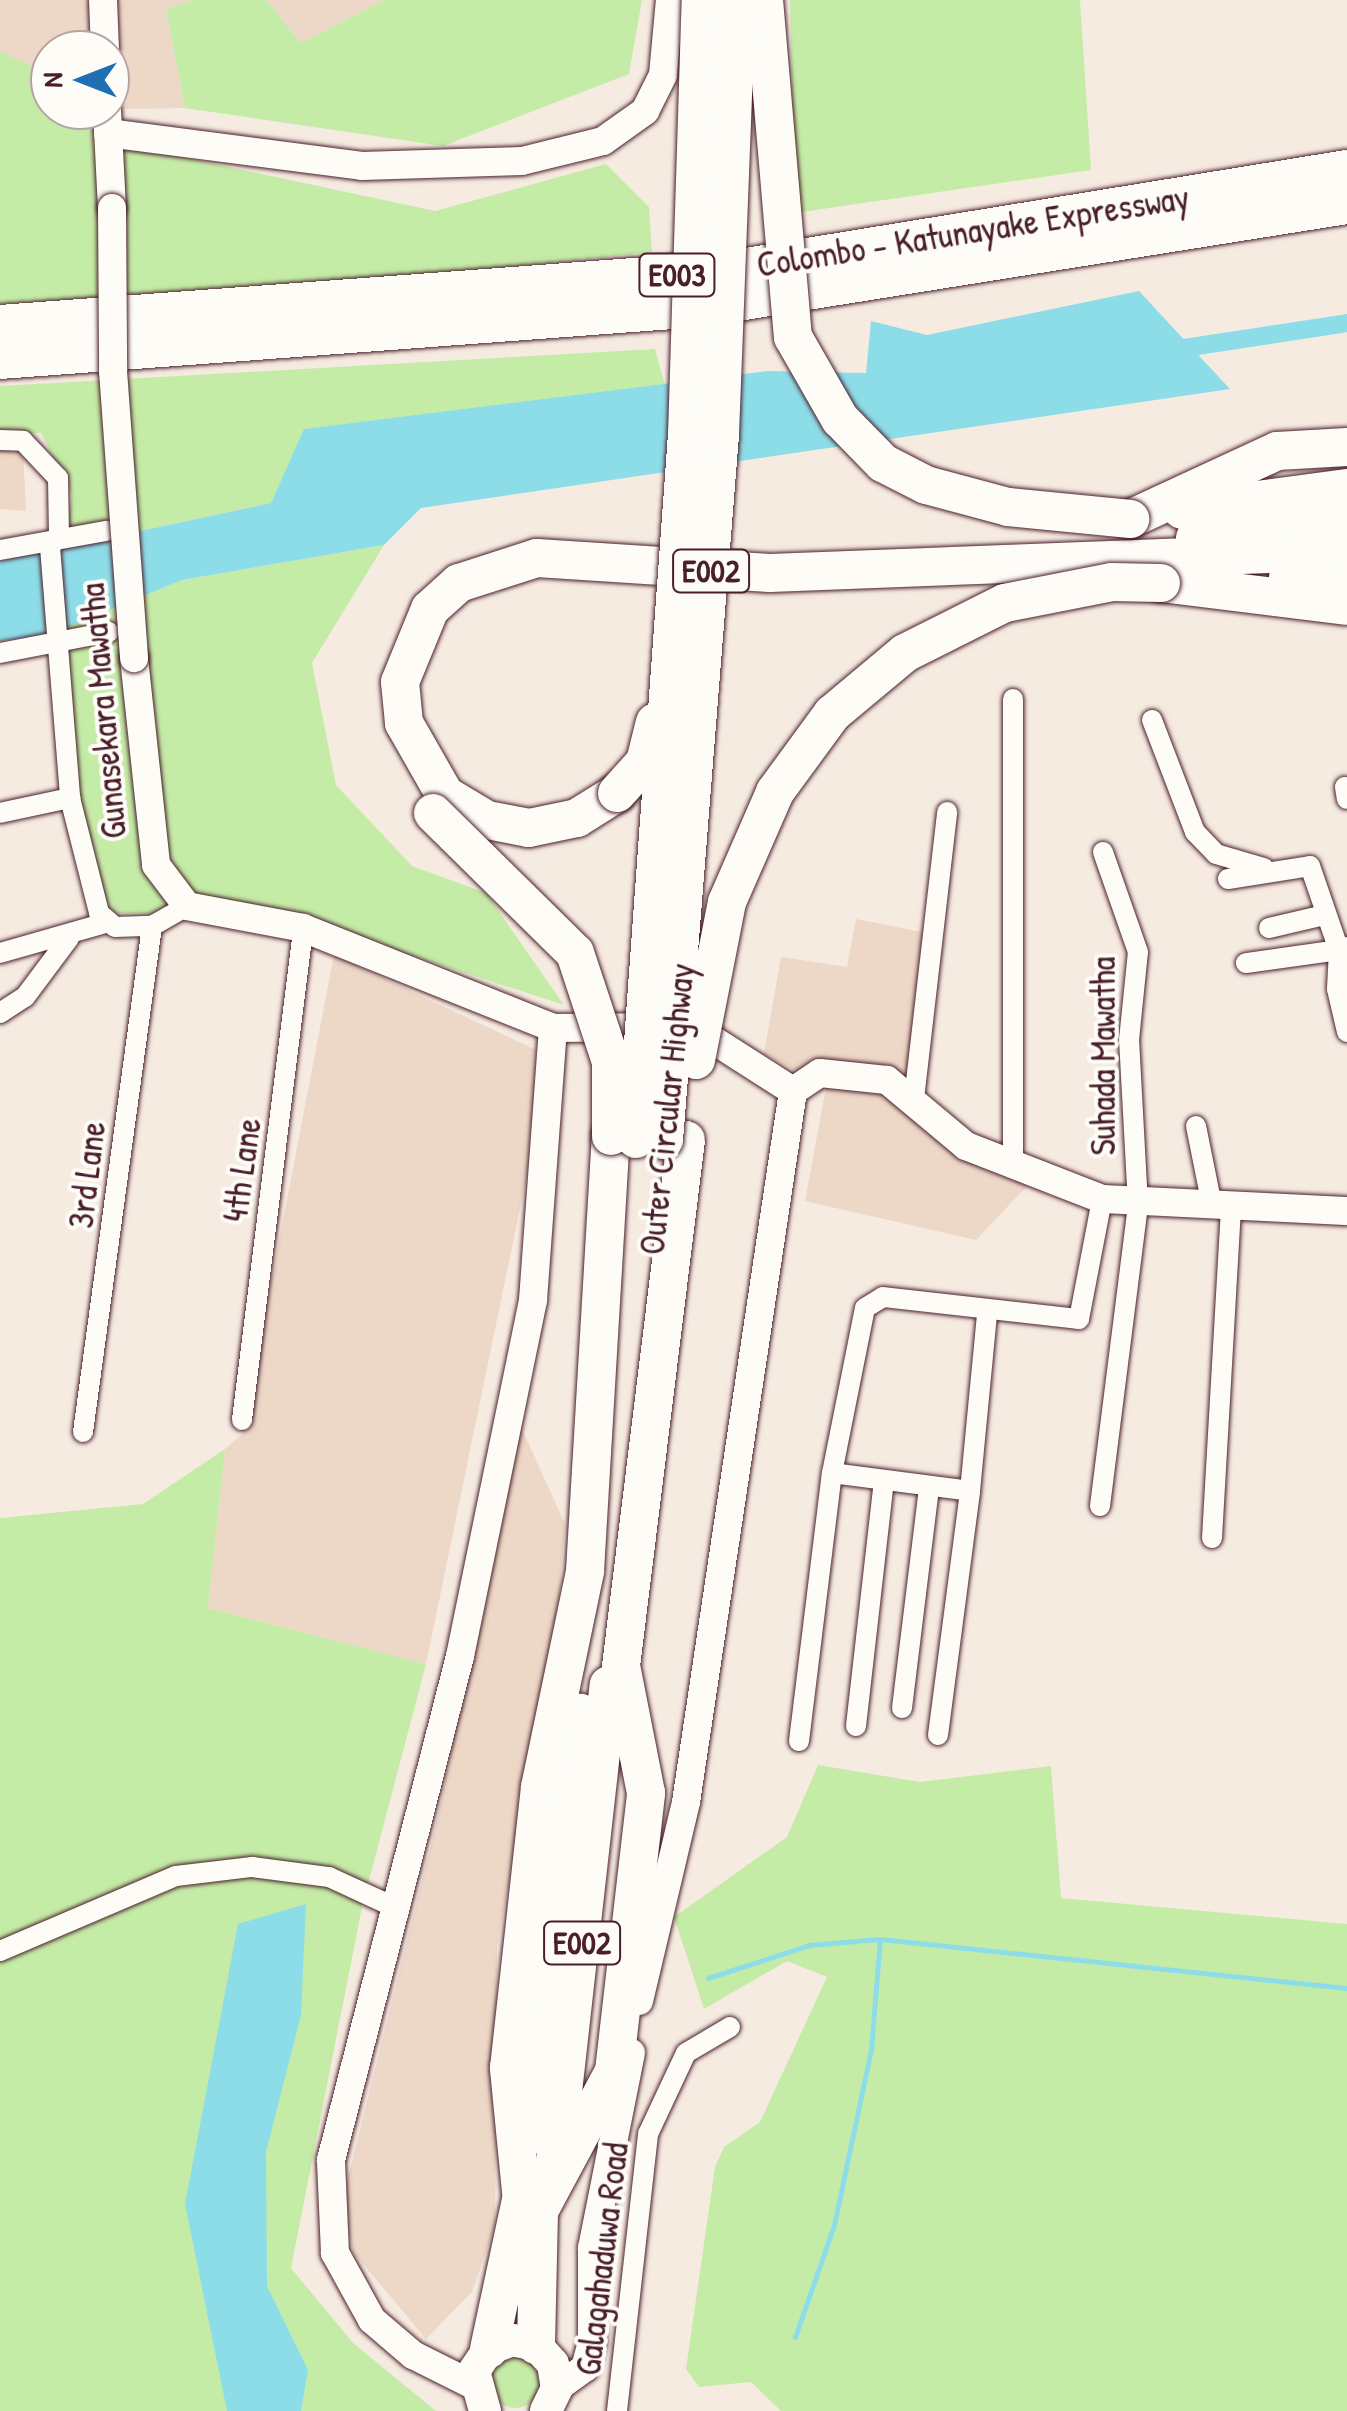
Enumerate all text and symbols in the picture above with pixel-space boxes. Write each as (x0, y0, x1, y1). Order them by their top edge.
north arrow (30, 30, 130, 130)
text: N (33, 73, 71, 87)
street label: Colombo - Katunayake Expressway (754, 176, 1192, 286)
road number: E003 (637, 248, 717, 302)
road number: E002 (671, 544, 751, 598)
street label: Gunasekara Mawatha (71, 582, 135, 840)
street label: Suhada Mawatha (1082, 957, 1124, 1155)
street label: Outer Circular Highway (631, 961, 703, 1257)
street label: 4th Lane (214, 1115, 270, 1225)
street label: 3rd Lane (60, 1119, 114, 1231)
road number: E002 (542, 1916, 622, 1970)
street label: Galagahaduwa Road (567, 2140, 637, 2378)

